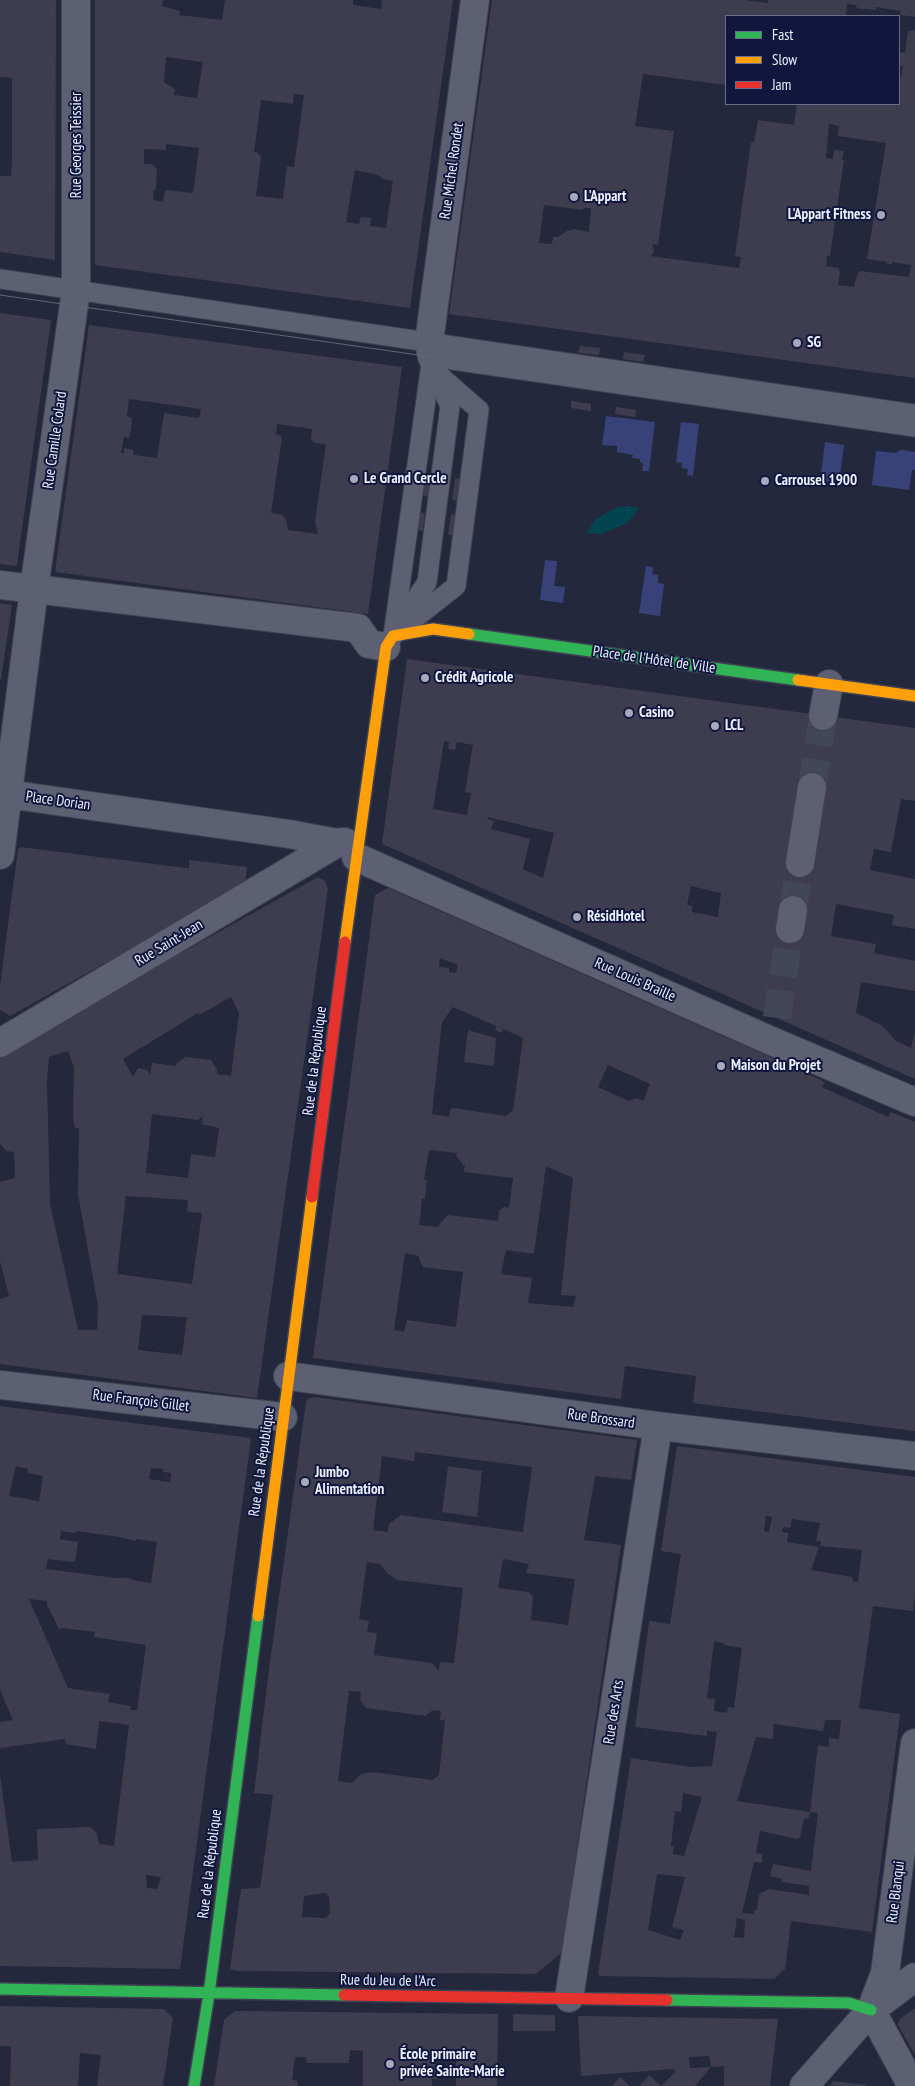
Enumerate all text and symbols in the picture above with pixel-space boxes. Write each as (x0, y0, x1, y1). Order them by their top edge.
legend (725, 15, 900, 105)
text: Fast (772, 25, 793, 44)
text: Slow (772, 50, 797, 69)
text: Jam (772, 75, 791, 94)
street label: Rue Georges Teissier (68, 92, 86, 198)
street label: Rue Michel Rondet (436, 122, 468, 220)
place label: L'Appart (584, 188, 626, 206)
marker: L'Appart (568, 191, 580, 203)
place label: L'Appart Fitness (788, 206, 871, 224)
marker: L'Appart Fitness (875, 209, 887, 221)
place label: SG (807, 334, 821, 352)
marker: SG (791, 337, 803, 349)
street label: Rue Camille Colard (39, 390, 71, 490)
place label: Le Grand Cercle (364, 470, 447, 488)
place label: Carrousel 1900 (775, 472, 857, 490)
marker: Le Grand Cercle (348, 473, 360, 485)
marker: Carrousel 1900 (759, 475, 771, 487)
street label: Place de l'Hôtel de Ville (592, 642, 716, 678)
place label: Crédit Agricole (435, 669, 514, 687)
marker: Crédit Agricole (419, 672, 431, 684)
place label: Casino (639, 704, 674, 722)
marker: Casino (623, 707, 635, 719)
place label: LCL (725, 717, 743, 735)
marker: LCL (709, 720, 721, 732)
street label: Place Dorian (25, 788, 91, 814)
place label: RésidHotel (587, 908, 645, 926)
marker: RésidHotel (571, 911, 583, 923)
street label: Rue Saint-Jean (132, 916, 206, 970)
street label: Rue Louis Braille (592, 954, 678, 1006)
street label: Rue de la République (299, 1005, 331, 1117)
place label: Maison du Projet (731, 1057, 821, 1075)
marker: Maison du Projet (715, 1060, 727, 1072)
street label: Rue François Gillet (92, 1386, 190, 1416)
street label: Rue Brossard (566, 1405, 636, 1433)
street label: Rue de la République (245, 1406, 279, 1518)
place label: Jumbo Alimentation (315, 1464, 384, 1499)
marker: Jumbo Alimentation (299, 1476, 311, 1488)
street label: Rue des Arts (600, 1679, 628, 1745)
street label: Rue de la République (194, 1808, 226, 1920)
street label: Rue Blanqui (883, 1860, 909, 1924)
street label: Rue du Jeu de l'Arc (340, 1971, 436, 1991)
place label: École primaire privée Sainte-Marie (400, 2046, 505, 2081)
marker: École primaire privée Sainte-Marie (384, 2058, 396, 2070)

